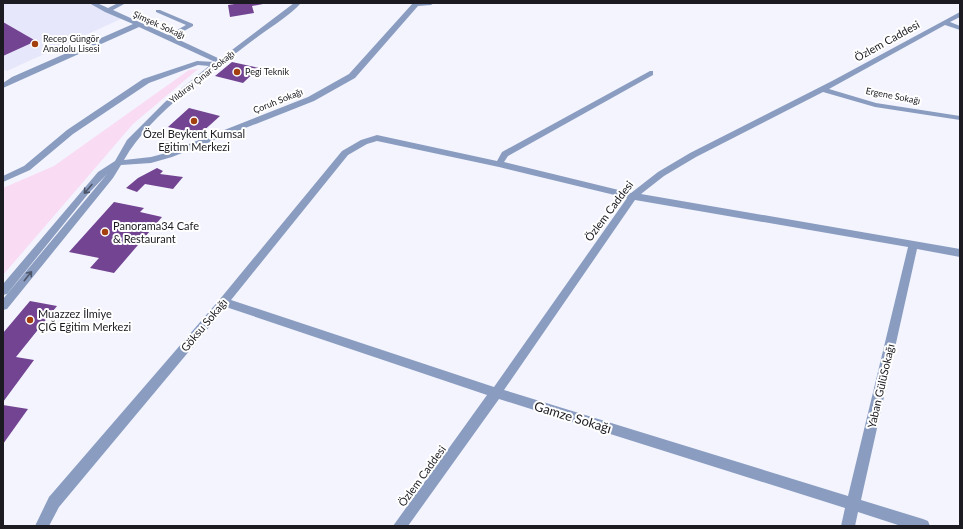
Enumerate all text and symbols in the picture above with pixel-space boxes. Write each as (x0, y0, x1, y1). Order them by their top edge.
street label: Şimşek Sokağı (131, 8, 187, 41)
street label: Özlem Caddesi (852, 17, 922, 64)
place label: Recep Güngör Anadolu Lisesi (43, 33, 100, 54)
marker: Recep Güngör Anadolu Lisesi (30, 39, 40, 49)
street label: Yıldıray Çınar Sokağı (167, 48, 236, 105)
place label: Pegi Teknik (245, 66, 290, 77)
marker: Pegi Teknik (232, 67, 242, 77)
street label: Ergene Sokağı (865, 85, 921, 106)
street label: Çoruh Sokağı (251, 86, 304, 115)
marker: Özel Beykent Kumsal Eğitim Merkezi (189, 116, 199, 126)
place label: Özel Beykent Kumsal Eğitim Merkezi (143, 127, 245, 153)
street label: Özlem Caddesi (582, 178, 636, 243)
one-way arrow (84, 183, 93, 193)
place label: Panorama34 Cafe & Restaurant (113, 219, 199, 245)
marker: Panorama34 Cafe & Restaurant (100, 227, 110, 237)
one-way arrow (23, 271, 32, 282)
street label: Göksu Sokağı (178, 296, 230, 354)
place label: Muazzez İlmiye ÇIĞ Eğitim Merkezi (38, 307, 131, 333)
marker: Muazzez İlmiye ÇIĞ Eğitim Merkezi (25, 315, 35, 325)
street label: Yaban GülüSokağı (865, 343, 897, 429)
street label: Gamze Sokağı (532, 398, 614, 436)
street label: Özlem Caddesi (395, 442, 448, 509)

